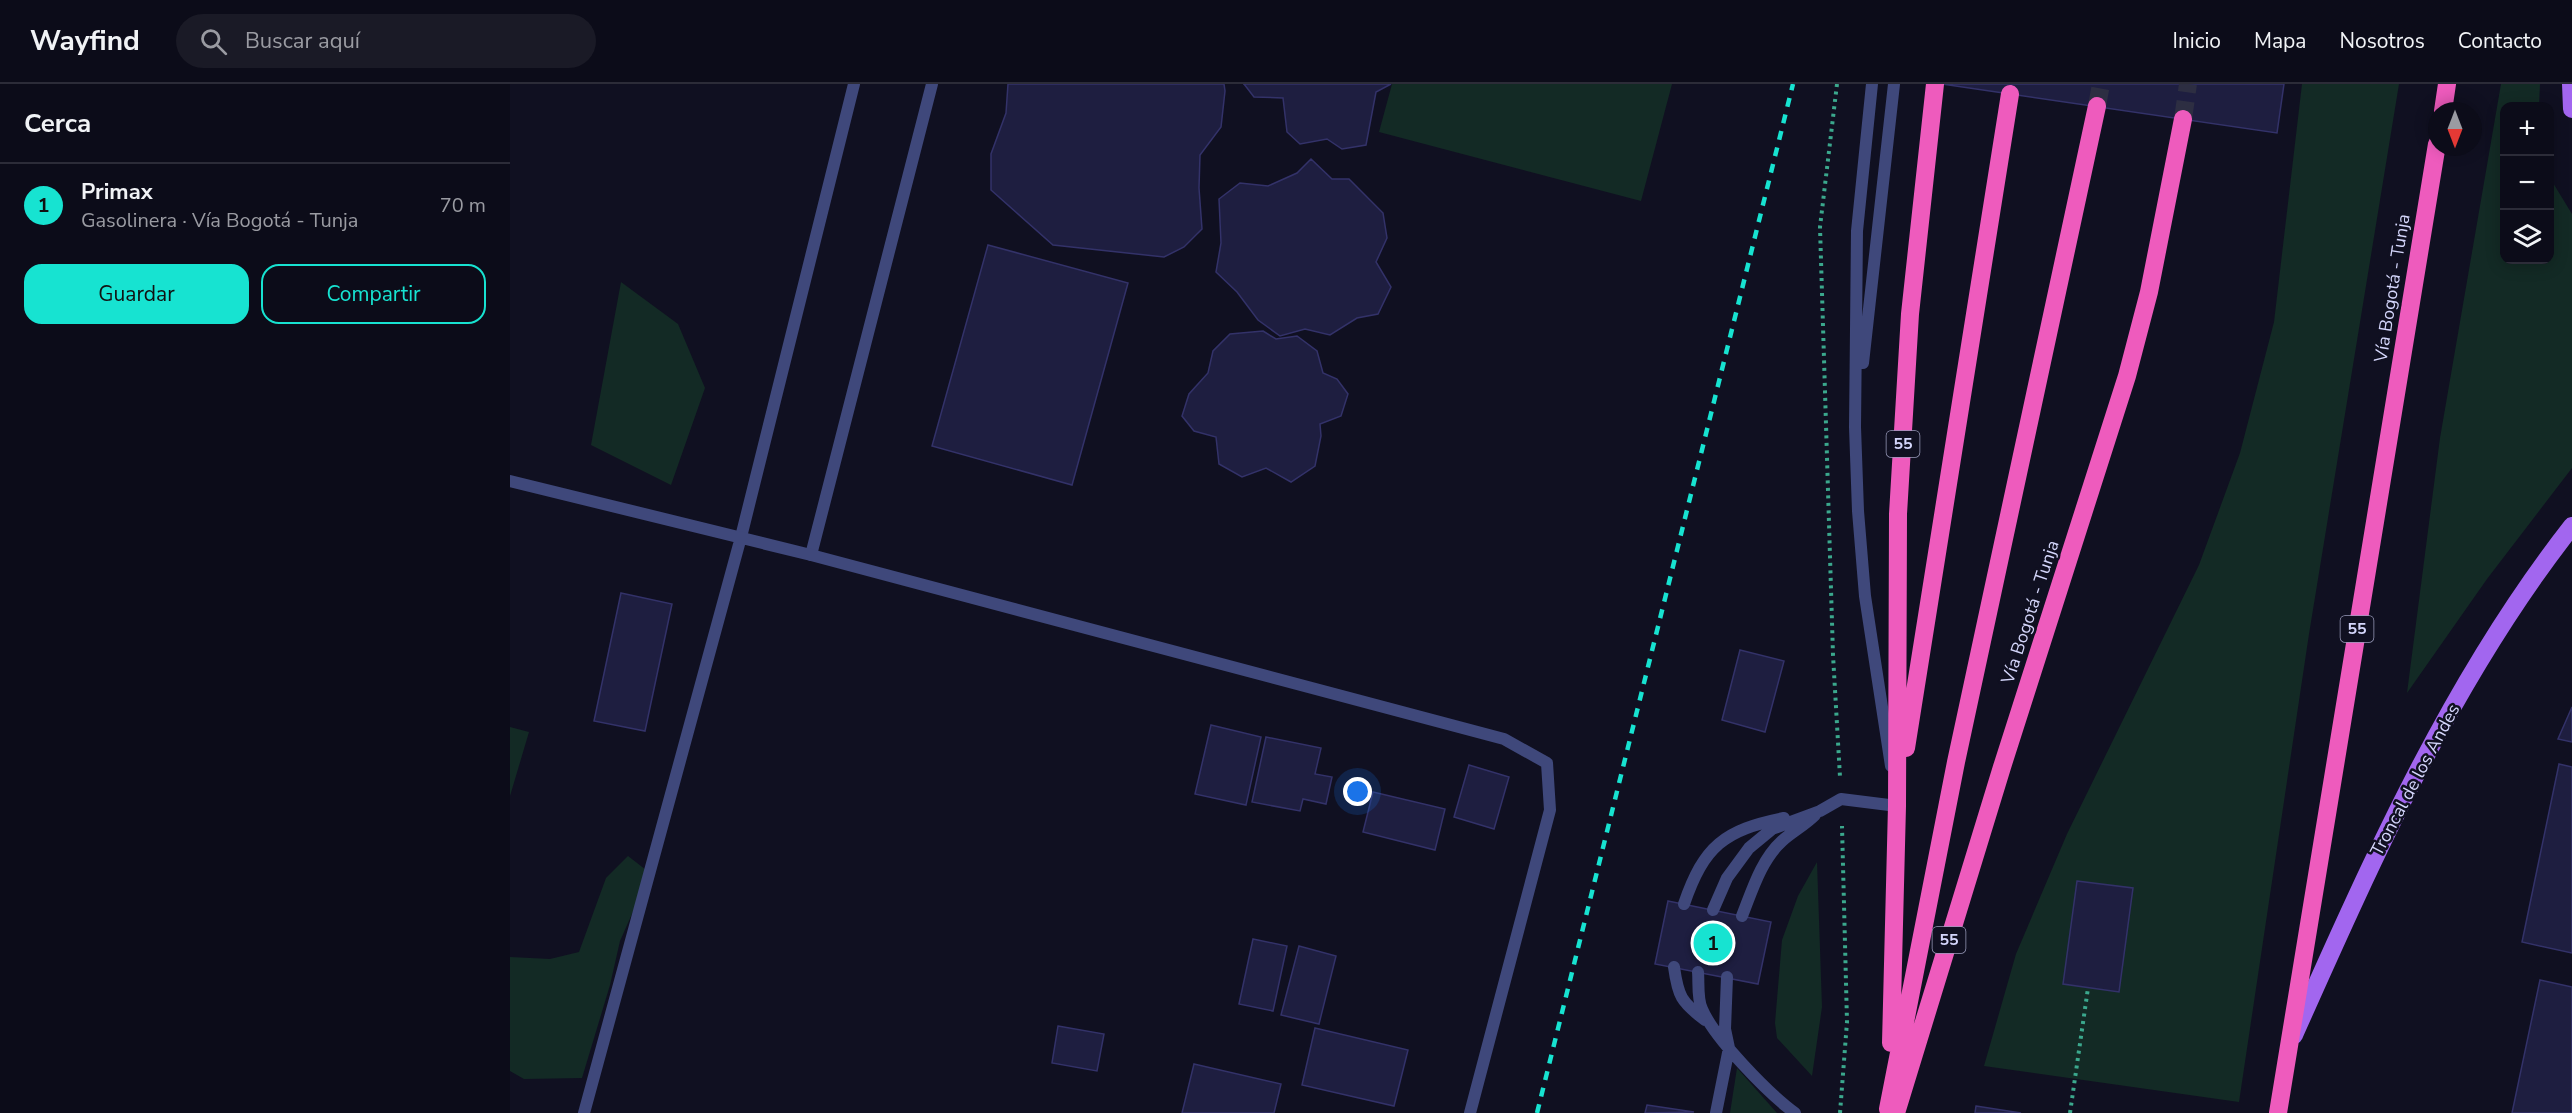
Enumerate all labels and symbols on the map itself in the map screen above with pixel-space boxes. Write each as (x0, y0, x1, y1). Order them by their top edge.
north arrow (2428, 102, 2482, 156)
street label: Vía Bogotá - Tunja (2368, 212, 2416, 365)
road number: 55 (1886, 431, 1920, 457)
street label: Vía Bogotá - Tunja (1995, 537, 2065, 688)
road number: 55 (2340, 616, 2374, 642)
street label: Troncal de los Andes (2365, 700, 2465, 860)
your location (1343, 777, 1372, 806)
pin: 1 (1694, 920, 1732, 966)
road number: 55 (1932, 927, 1966, 953)

